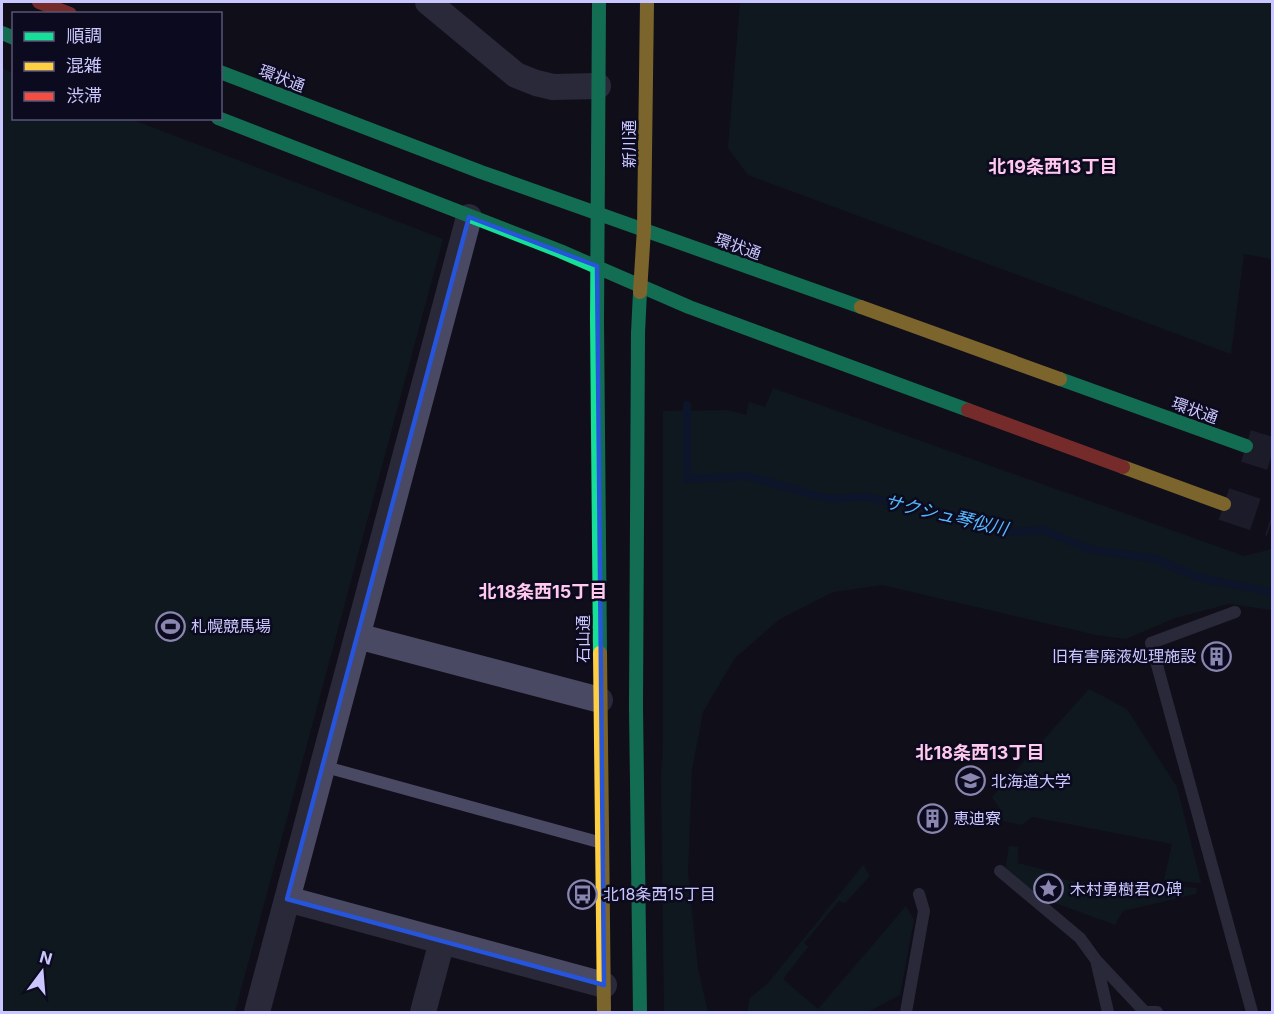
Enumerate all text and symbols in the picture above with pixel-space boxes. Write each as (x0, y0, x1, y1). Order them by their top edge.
legend (12, 12, 222, 120)
text: 順調 (66, 25, 102, 46)
text: 混雑 (66, 55, 102, 76)
street label: 環状通 (256, 60, 308, 96)
text: 渋滞 (66, 85, 102, 106)
street label: 新川通 (619, 120, 639, 168)
district label: 北19条西13丁目 (989, 156, 1117, 177)
street label: 環状通 (712, 228, 764, 264)
street label: 環状通 (1169, 392, 1221, 428)
water label: サクシュ琴似川 (882, 491, 1012, 540)
district label: 北18条西15丁目 (479, 581, 607, 602)
sports icon: 札幌競馬場 (154, 610, 186, 642)
street label: 石山通 (573, 615, 593, 663)
place label: 札幌競馬場 (191, 616, 271, 636)
building icon: 旧有害廃液処理施設 (1201, 640, 1233, 672)
place label: 旧有害廃液処理施設 (1052, 646, 1196, 666)
district label: 北18条西13丁目 (916, 742, 1044, 763)
school or university icon: 北海道大学 (954, 765, 986, 797)
place label: 北海道大学 (991, 771, 1071, 791)
building icon: 恵迪寮 (916, 802, 948, 834)
place label: 恵迪寮 (953, 808, 1001, 828)
place icon: 木村勇樹君の碑 (1033, 873, 1065, 905)
bus stop icon: 北18条西15丁目 (566, 878, 598, 910)
place label: 木村勇樹君の碑 (1070, 879, 1182, 899)
place label: 北18条西15丁目 (603, 884, 716, 904)
north arrow (12, 942, 72, 1002)
text: N (38, 946, 55, 969)

